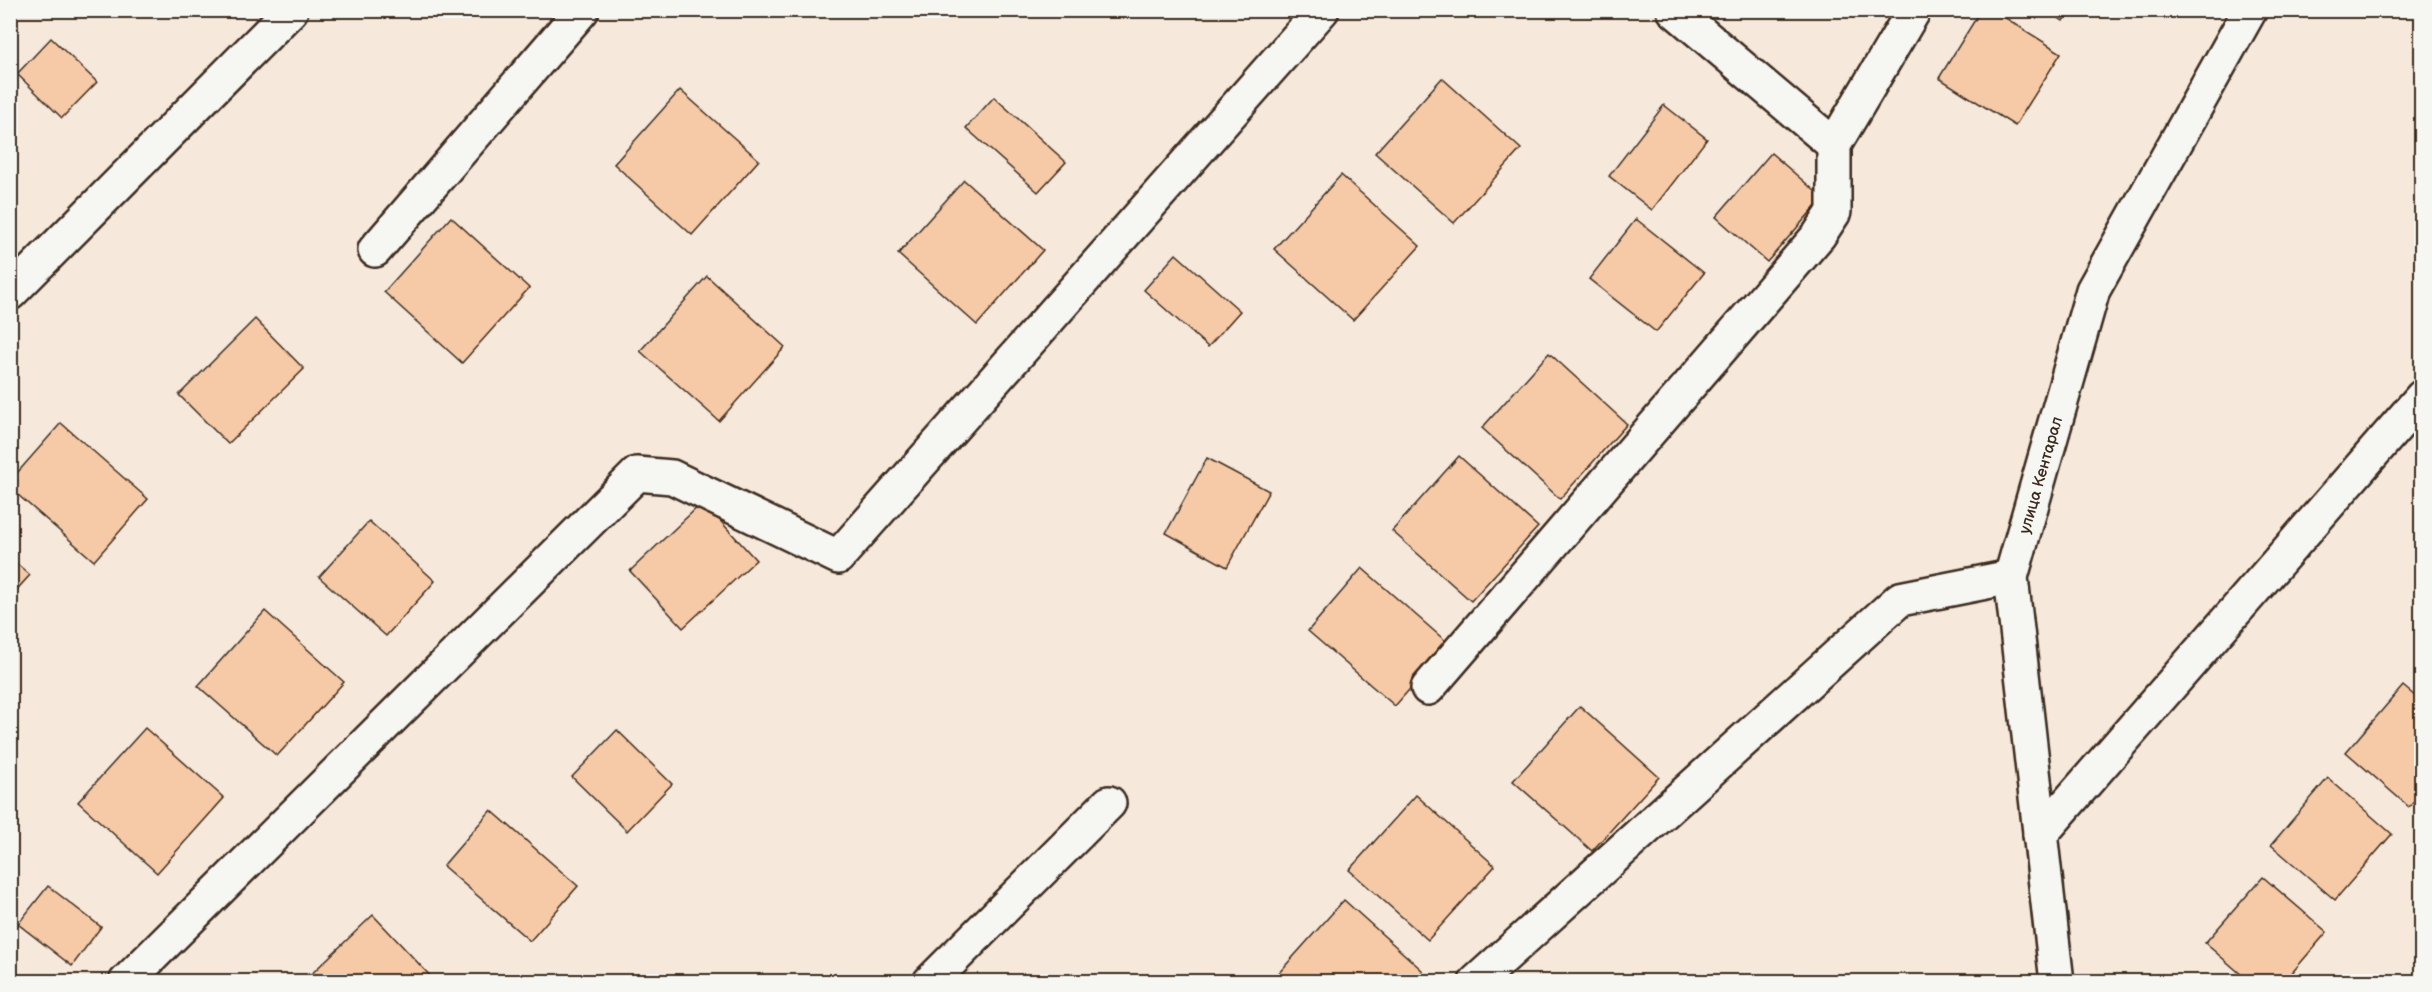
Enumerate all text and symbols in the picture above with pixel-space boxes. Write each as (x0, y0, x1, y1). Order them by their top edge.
street label: улица Кентарал (2016, 415, 2067, 536)

